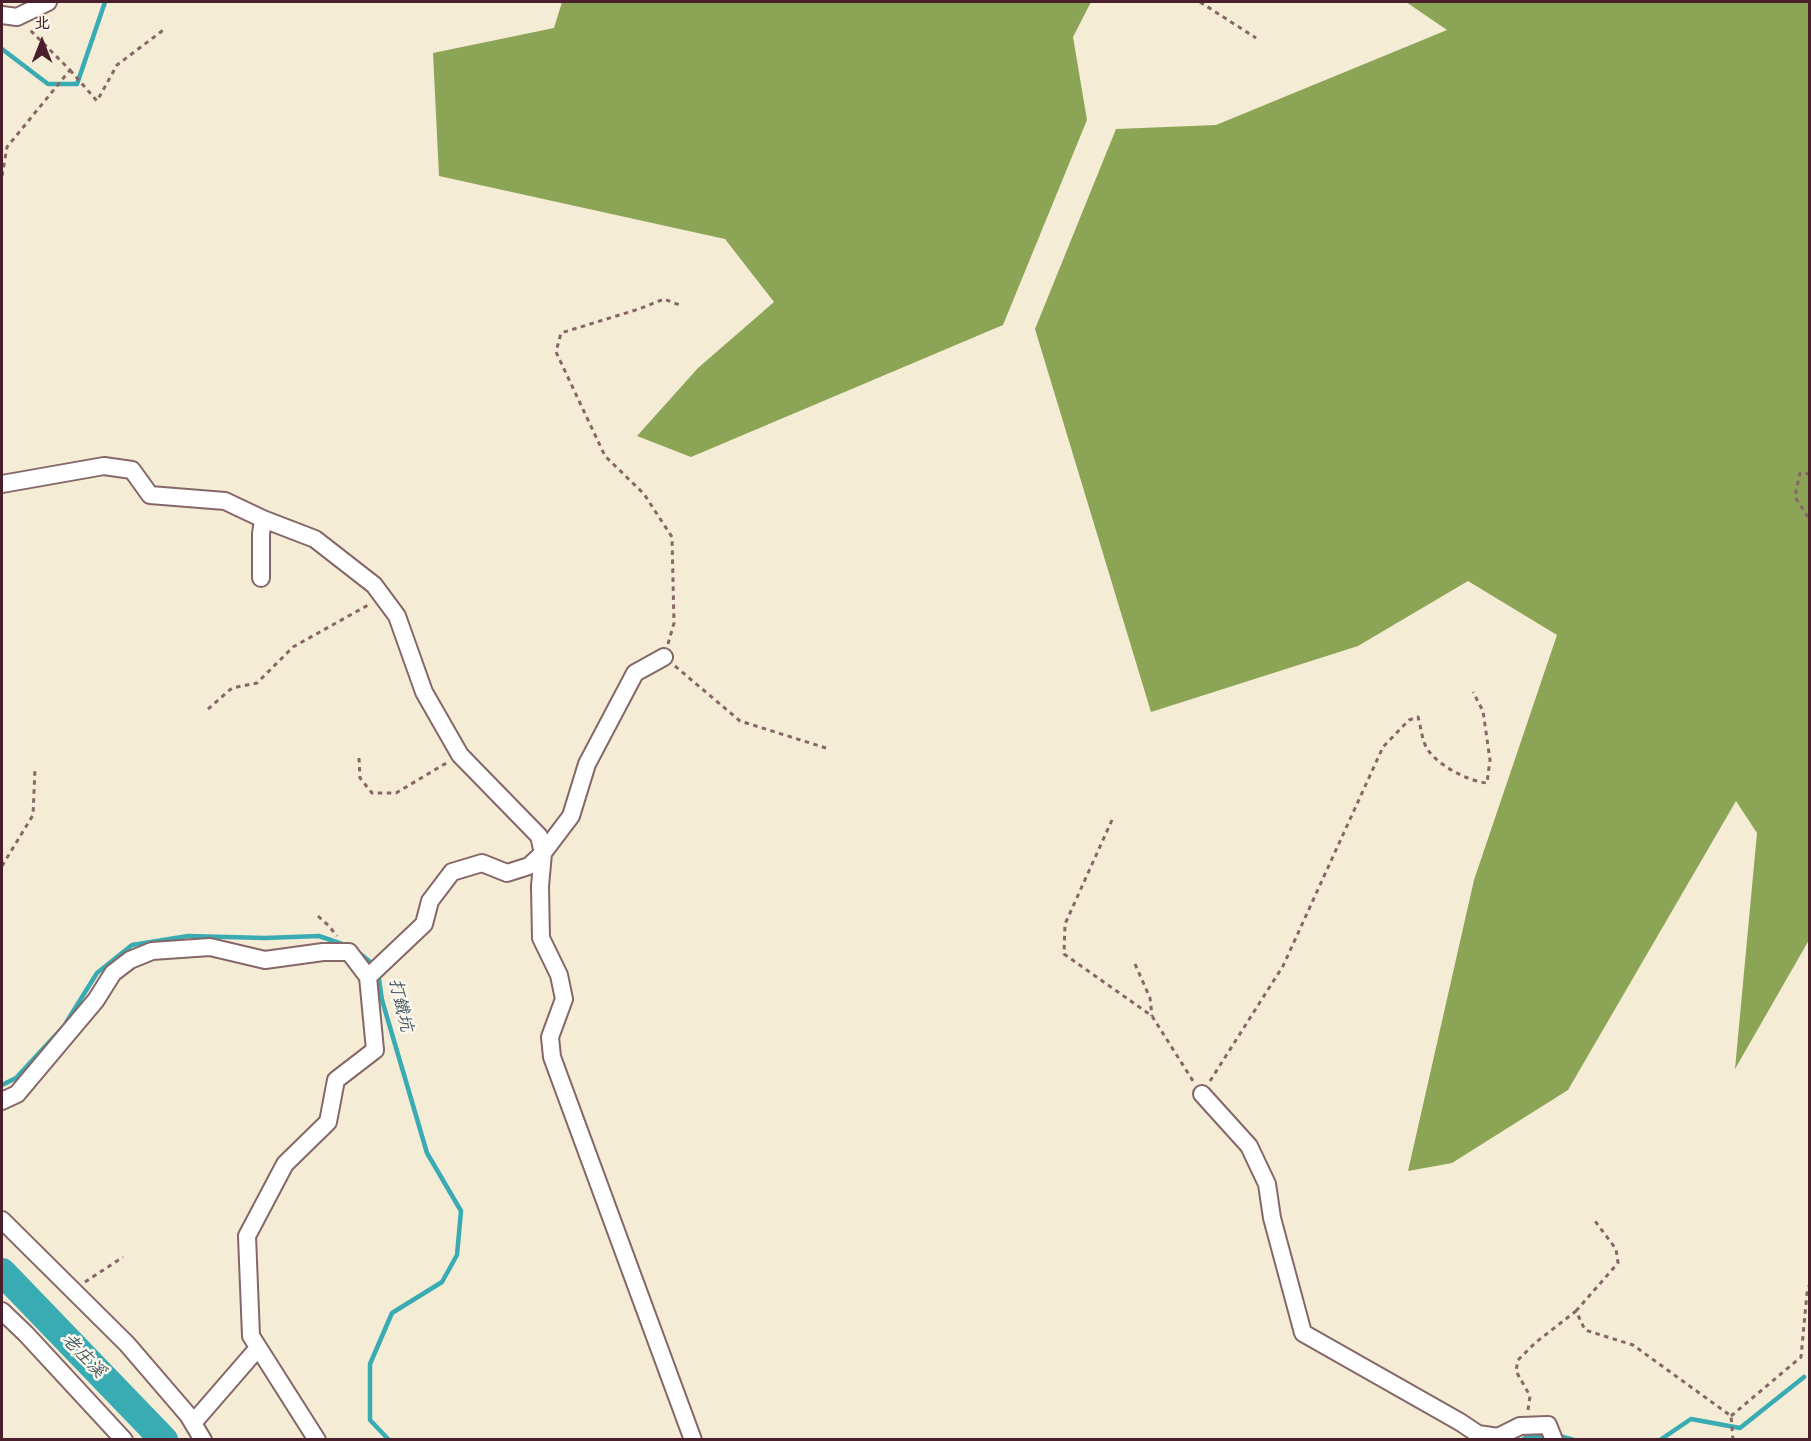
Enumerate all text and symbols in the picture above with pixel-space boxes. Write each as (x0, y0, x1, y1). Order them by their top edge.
north arrow (12, 12, 72, 72)
text: 北 (34, 14, 50, 33)
water label: 打鐵坑 (383, 976, 417, 1034)
water label: 老庄溪 (56, 1329, 110, 1383)

